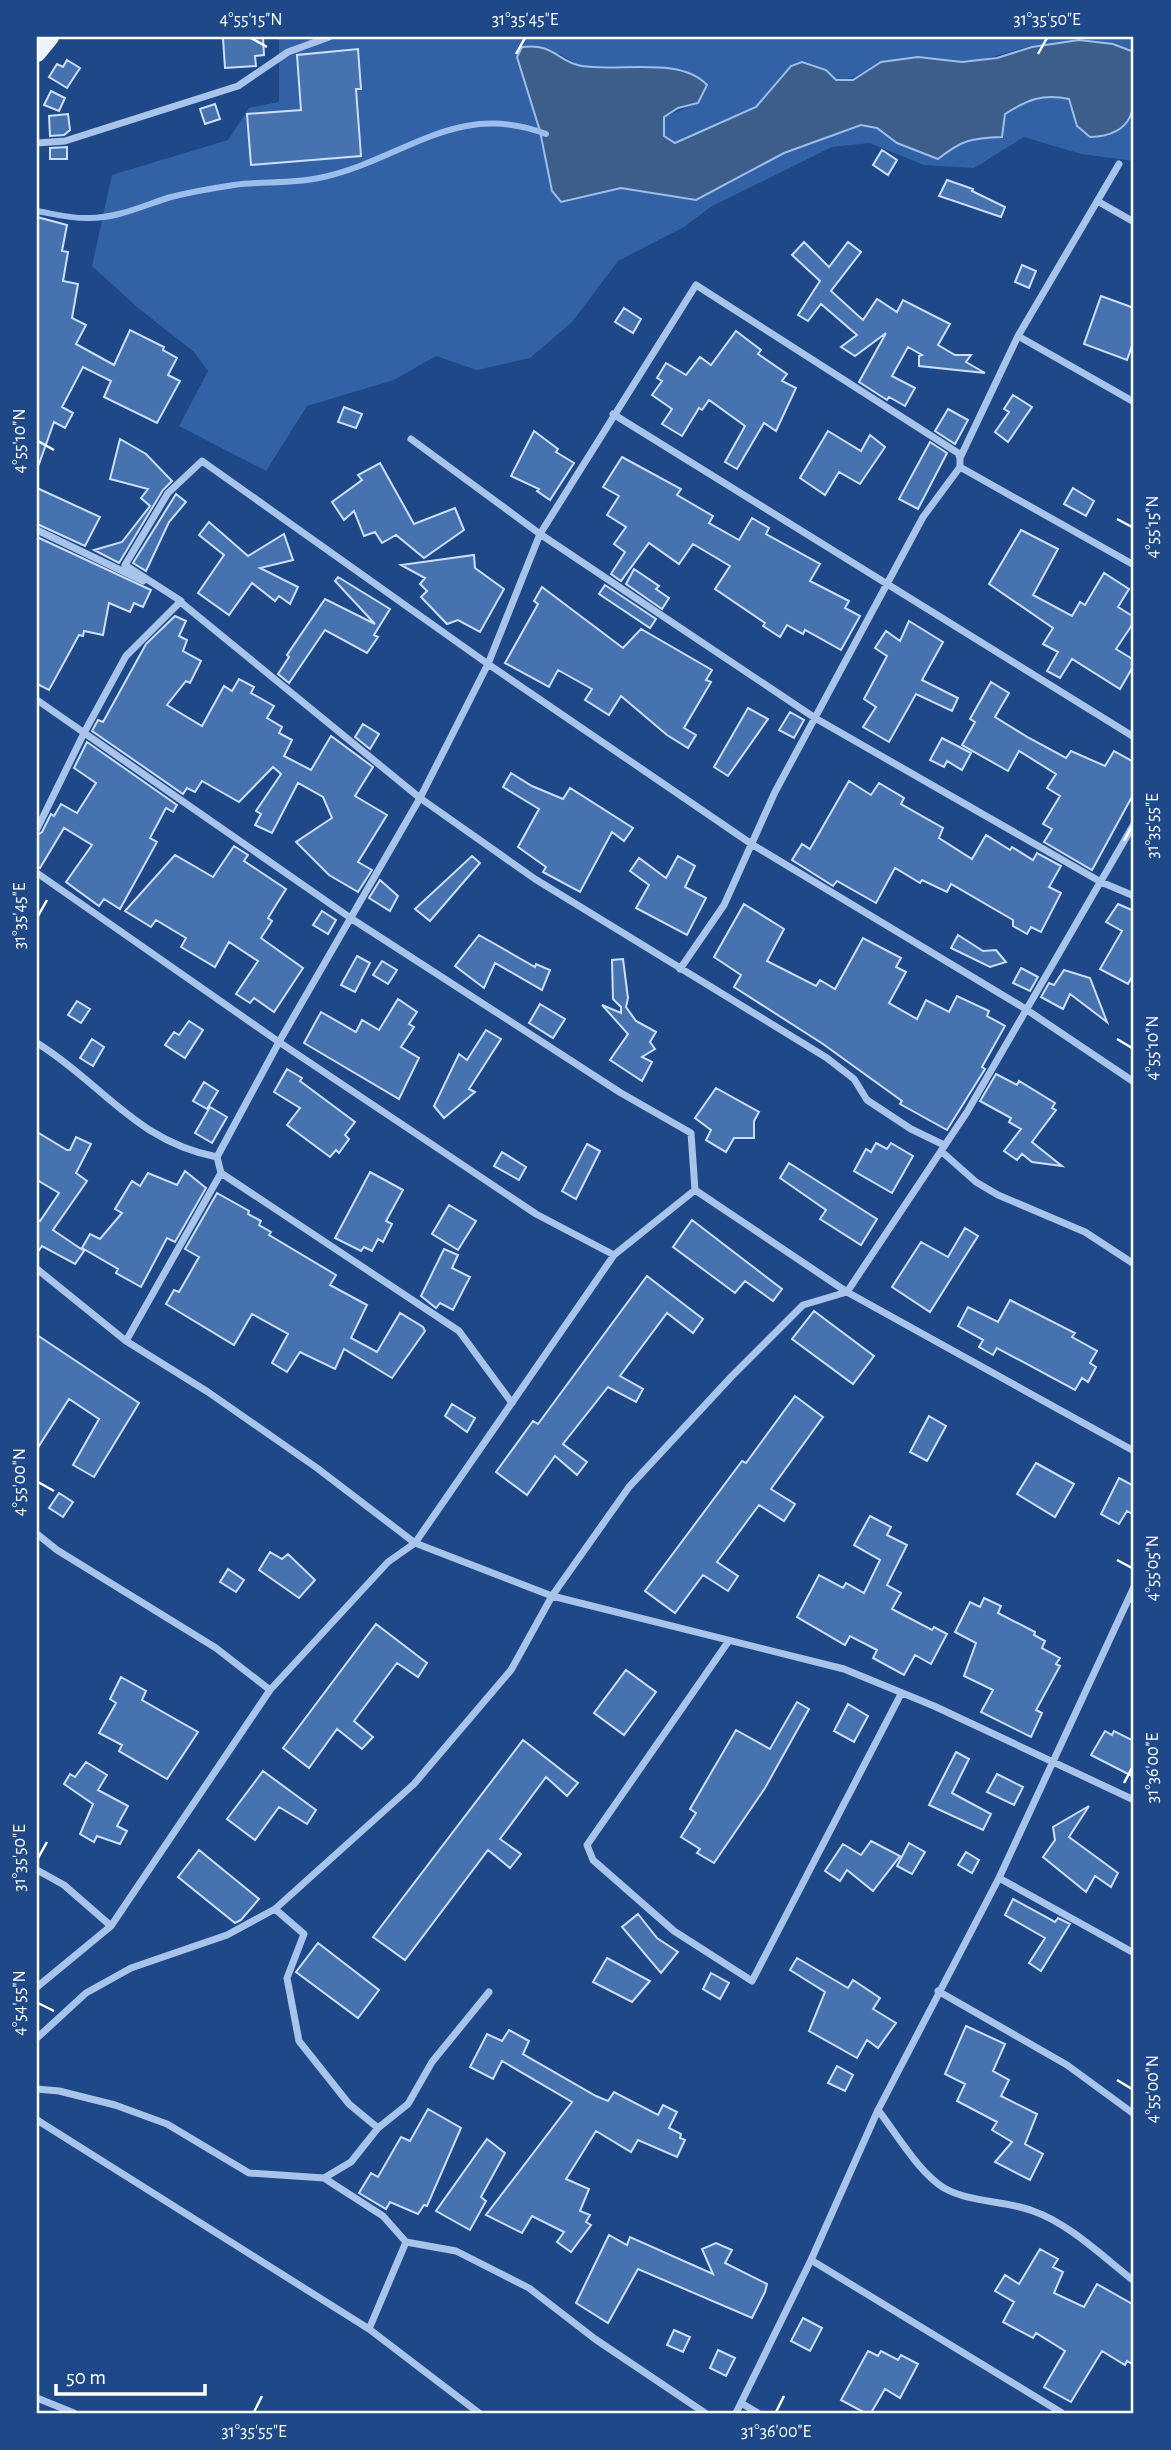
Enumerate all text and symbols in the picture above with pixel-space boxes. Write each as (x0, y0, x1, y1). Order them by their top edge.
text: 4°55'15"N (219, 11, 283, 29)
text: 31°35'45"E (492, 11, 559, 29)
text: 31°35'50"E (1013, 11, 1081, 29)
text: 4°55'10"N (11, 409, 29, 474)
text: 4°55'15"N (1144, 495, 1162, 559)
text: 31°35'55"E (1144, 793, 1162, 859)
text: 31°35'45"E (11, 882, 29, 949)
text: 4°55'10"N (1144, 1016, 1162, 1081)
text: 4°55'00"N (11, 1448, 29, 1516)
text: 4°55'05"N (1144, 1535, 1162, 1601)
text: 31°36'00"E (1144, 1732, 1162, 1803)
text: 31°35'50"E (11, 1824, 29, 1892)
text: 4°54'55"N (11, 1970, 29, 2036)
text: 4°55'00"N (1144, 2055, 1162, 2123)
scale bar (56, 2352, 205, 2396)
text: 50 m (66, 2367, 106, 2388)
text: 31°35'55"E (221, 2423, 287, 2441)
text: 31°36'00"E (741, 2423, 812, 2441)

